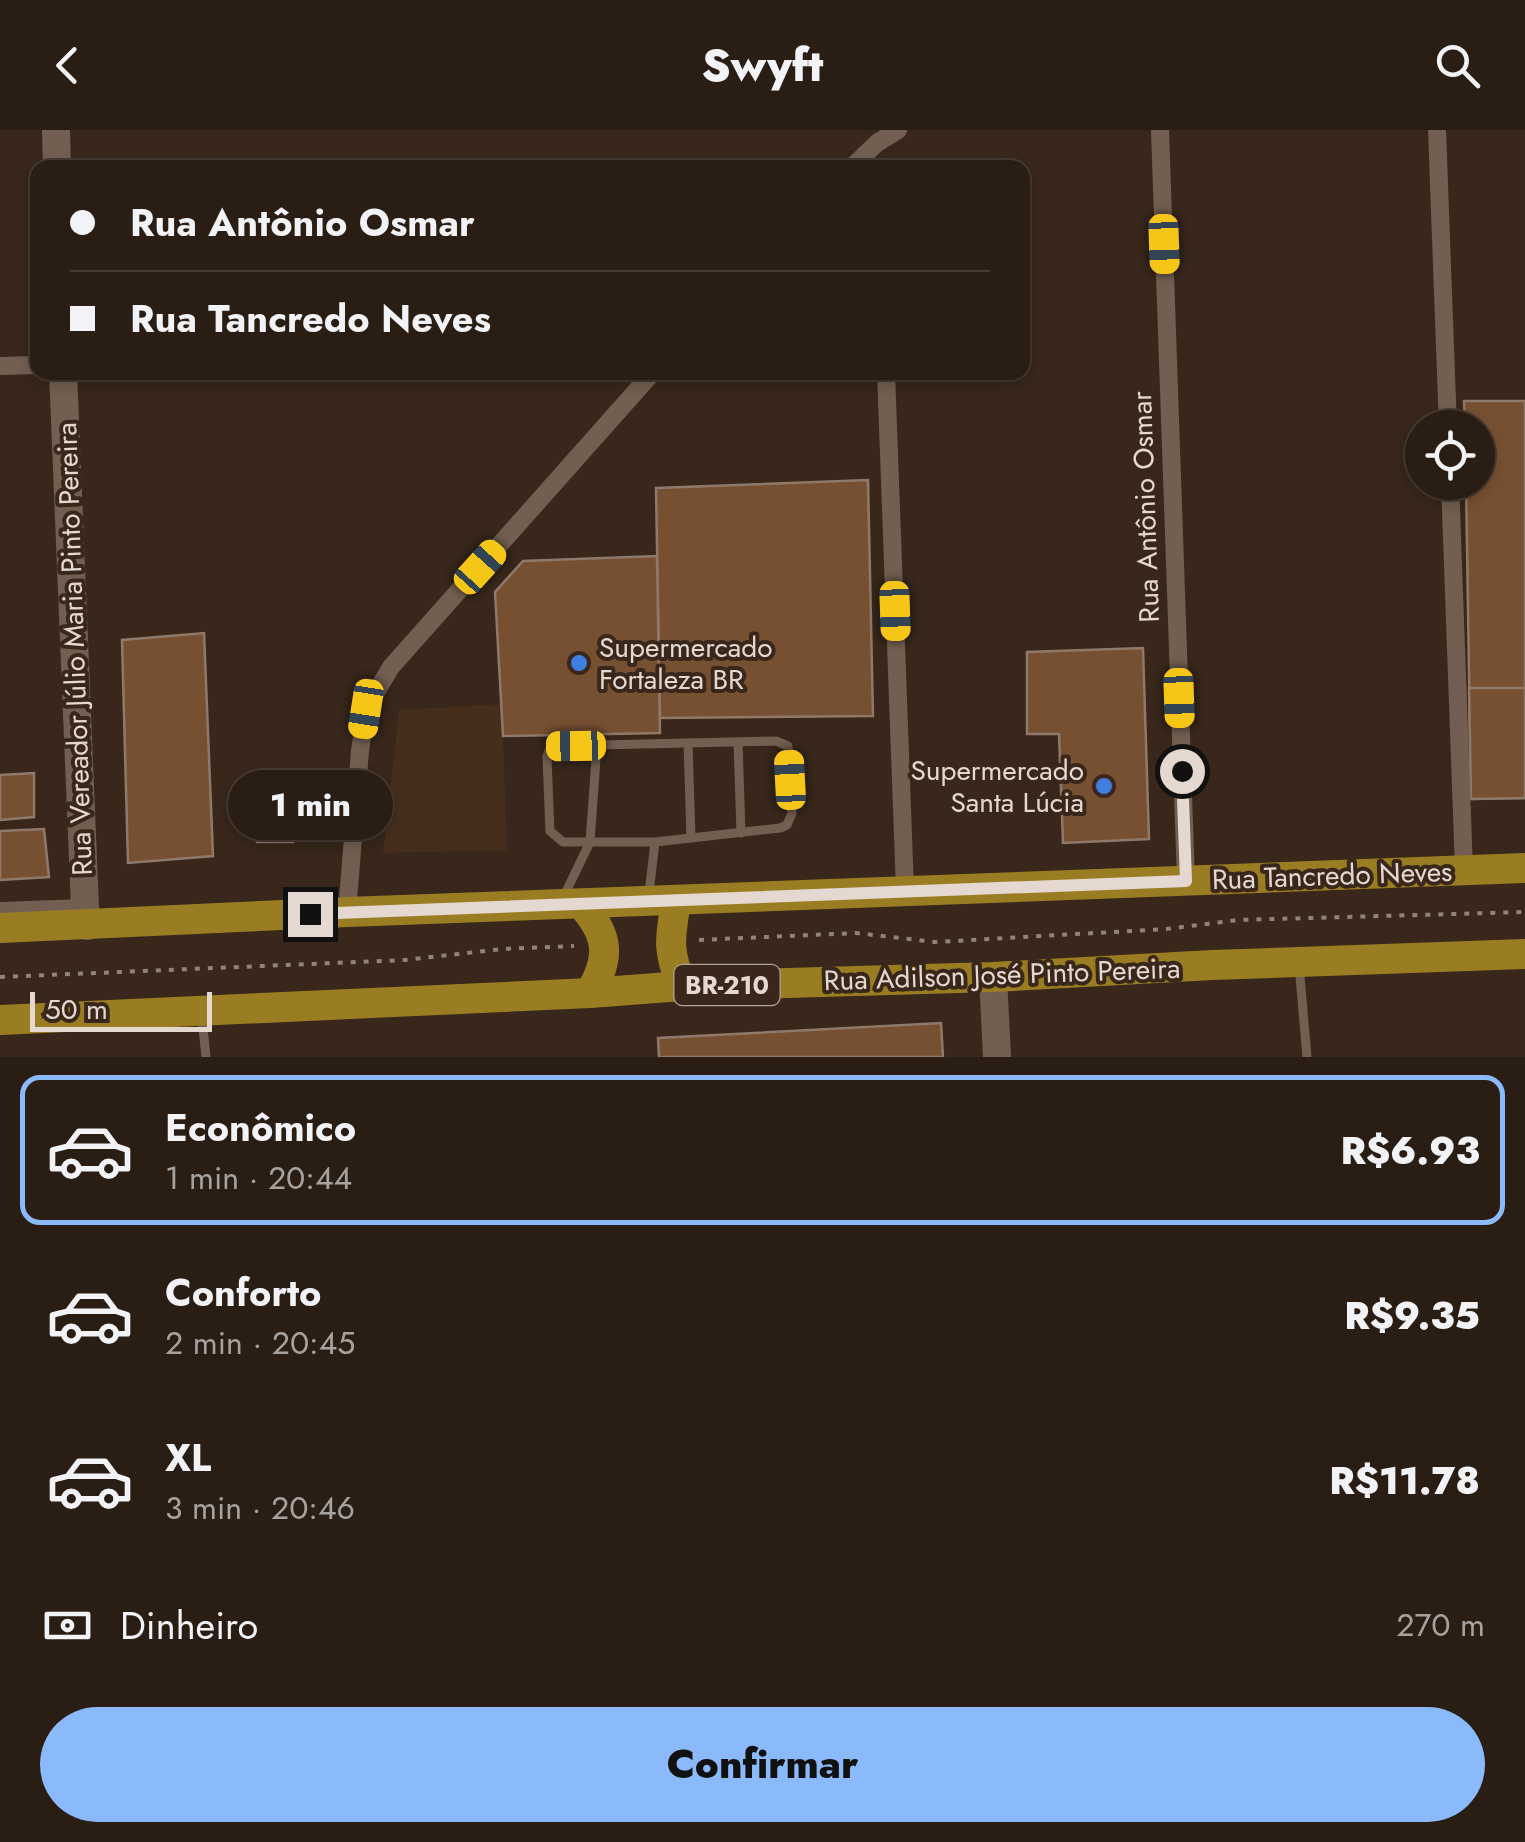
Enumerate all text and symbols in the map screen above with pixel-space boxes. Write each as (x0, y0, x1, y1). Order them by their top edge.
text: Swyft (702, 33, 823, 98)
icon: back (40, 38, 95, 93)
icon: search (1430, 38, 1485, 93)
text: Rua Antônio Osmar (130, 195, 475, 250)
car (1148, 213, 1180, 275)
text: Rua Tancredo Neves (130, 291, 491, 346)
street label: Rua Antônio Osmar (1121, 390, 1170, 623)
map controls (1405, 410, 1495, 500)
button: locate (1405, 410, 1495, 500)
street label: Rua Vereador Júlio Maria Pinto Pereira (46, 422, 103, 876)
car (449, 535, 511, 599)
car (879, 580, 911, 642)
place label: Supermercado Fortaleza BR (599, 627, 773, 700)
marker: Supermercado Fortaleza BR (568, 652, 590, 674)
car (1163, 667, 1195, 729)
car (346, 677, 386, 741)
car (546, 730, 606, 762)
car (773, 749, 807, 811)
route start (1160, 749, 1205, 794)
place label: Supermercado Santa Lúcia (910, 750, 1084, 823)
callout: 1 min (228, 769, 392, 839)
marker: Supermercado Santa Lúcia (1093, 775, 1115, 797)
text: 1 min (270, 782, 351, 828)
street label: Rua Tancredo Neves (1211, 851, 1453, 900)
route end (288, 892, 333, 937)
street label: Rua Adilson José Pinto Pereira (823, 948, 1181, 1001)
road number: BR-210 (674, 965, 780, 1005)
scale bar (30, 987, 212, 1031)
text: 50 m (45, 989, 108, 1030)
text: Econômico (165, 1100, 356, 1155)
icon: car (45, 1105, 135, 1195)
text: R$6.93 (1340, 1123, 1480, 1178)
text: 1 min · 20:44 (165, 1155, 352, 1201)
text: Conforto (165, 1265, 322, 1320)
icon: car (45, 1270, 135, 1360)
text: R$9.35 (1344, 1288, 1480, 1343)
text: 2 min · 20:45 (165, 1320, 355, 1366)
text: XL (165, 1430, 211, 1485)
icon: car (45, 1435, 135, 1525)
text: R$11.78 (1329, 1453, 1480, 1508)
text: 3 min · 20:46 (165, 1485, 355, 1531)
icon: cash (40, 1598, 95, 1653)
text: Dinheiro (120, 1598, 258, 1653)
text: 270 m (1396, 1602, 1485, 1648)
button: Confirmar (40, 1707, 1485, 1822)

